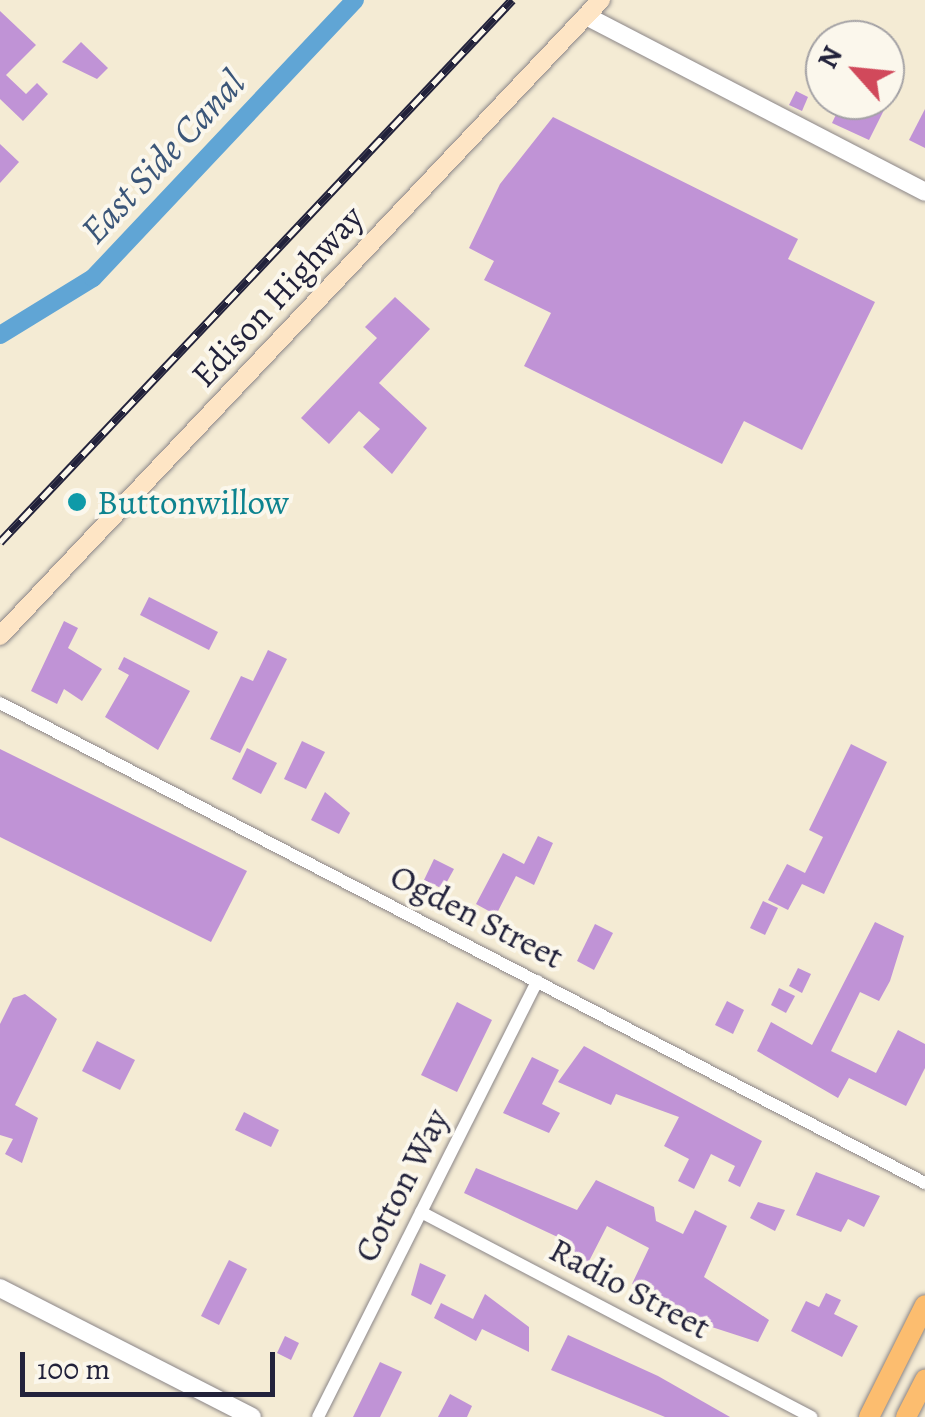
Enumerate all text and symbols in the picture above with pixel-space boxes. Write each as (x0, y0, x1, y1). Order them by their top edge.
north arrow (805, 20, 905, 120)
text: N (808, 40, 852, 75)
water label: East Side Canal (71, 61, 255, 253)
street label: Edison Highway (182, 197, 372, 395)
place label: Buttonwillow (97, 481, 289, 523)
marker: Buttonwillow (66, 491, 88, 513)
street label: Ogden Street (384, 855, 570, 977)
street label: Cotton Way (345, 1101, 457, 1269)
street label: Radio Street (542, 1228, 718, 1348)
scale bar (25, 1332, 280, 1394)
text: 100 m (37, 1349, 110, 1389)

